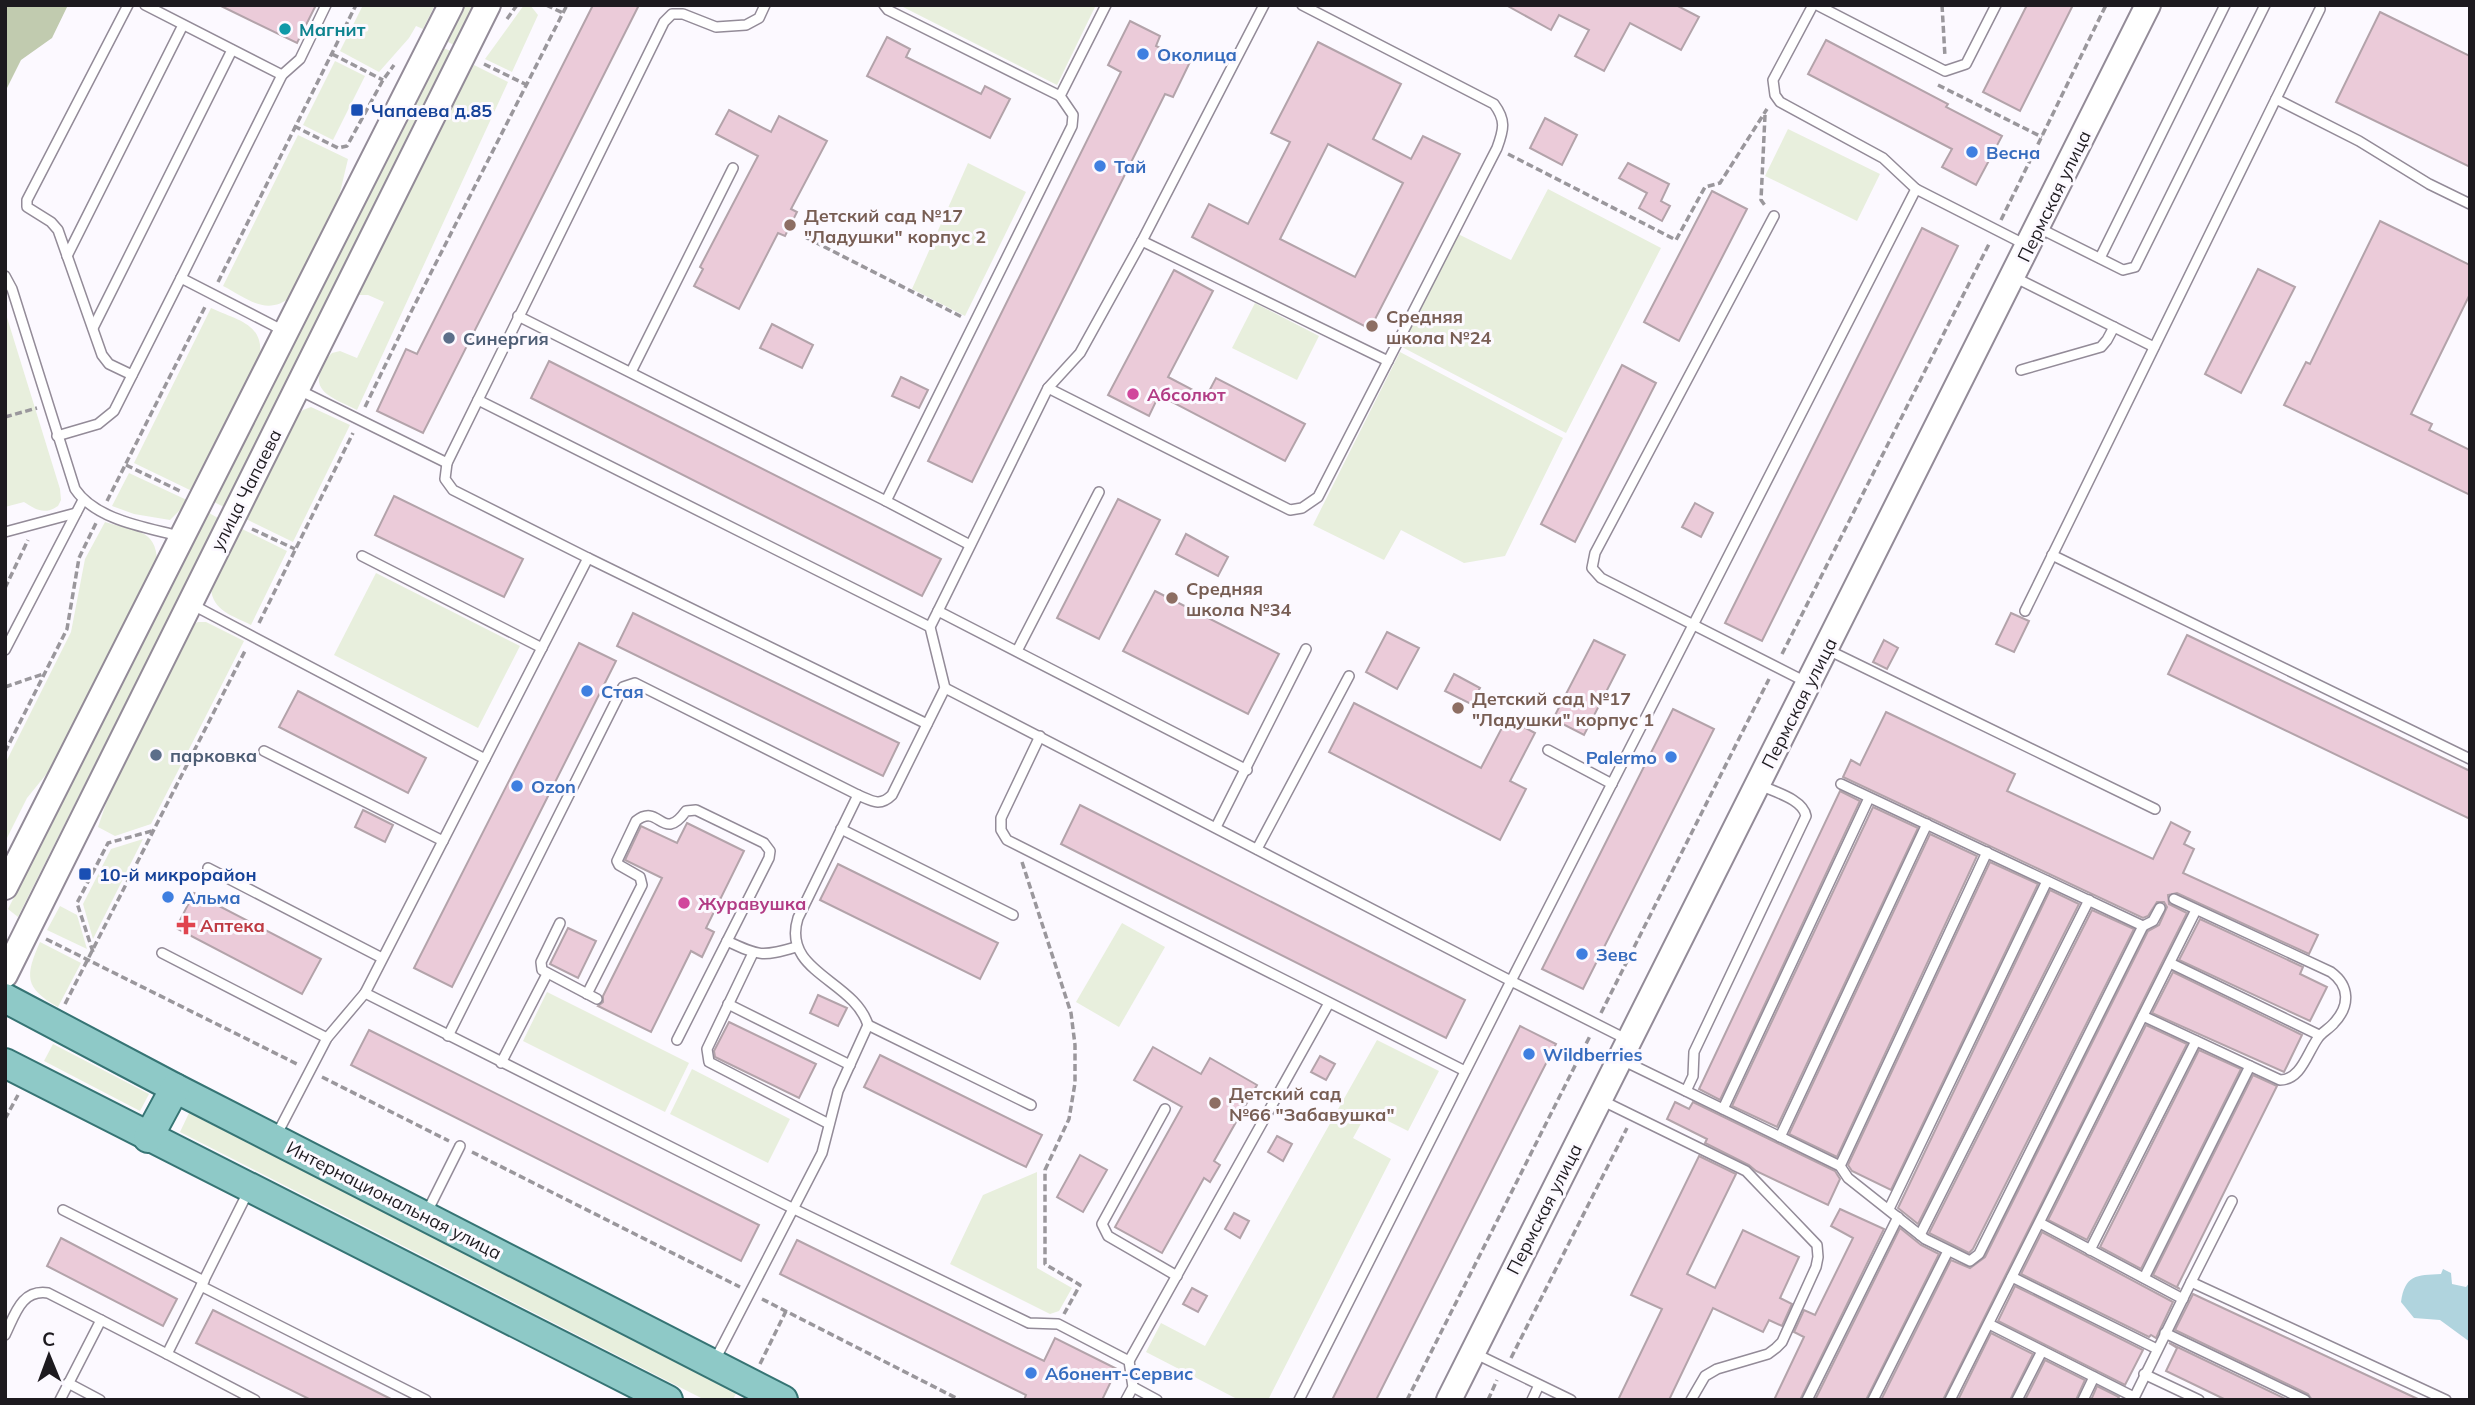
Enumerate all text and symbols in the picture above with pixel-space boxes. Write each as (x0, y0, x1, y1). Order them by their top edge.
place label: Магнит (299, 18, 366, 41)
marker: Магнит (277, 21, 293, 37)
place label: Околица (1157, 43, 1237, 66)
marker: Околица (1135, 46, 1151, 62)
place label: Чапаева д.85 (371, 99, 492, 122)
marker: Чапаева д.85 (349, 102, 365, 118)
street label: Пермская улица (2012, 126, 2096, 266)
place label: Весна (1986, 141, 2040, 164)
marker: Весна (1964, 144, 1980, 160)
place label: Тай (1114, 155, 1146, 178)
marker: Тай (1092, 158, 1108, 174)
place label: Детский сад №17 "Ладушки" корпус 2 (804, 204, 986, 248)
marker: Детский сад №17 "Ладушки" корпус 2 (782, 217, 798, 233)
place label: Средняя школа №24 (1386, 305, 1491, 349)
marker: Средняя школа №24 (1364, 318, 1380, 334)
place label: Синергия (463, 327, 549, 350)
marker: Синергия (441, 330, 457, 346)
place label: Абсолют (1147, 383, 1226, 406)
marker: Абсолют (1125, 386, 1141, 402)
street label: улица Чапаева (205, 425, 287, 555)
place label: Средняя школа №34 (1186, 577, 1291, 621)
marker: Средняя школа №34 (1164, 590, 1180, 606)
street label: Пермская улица (1756, 634, 1842, 772)
place label: Стая (601, 680, 644, 703)
marker: Стая (579, 683, 595, 699)
place label: Детский сад №17 "Ладушки" корпус 1 (1472, 687, 1654, 731)
marker: Детский сад №17 "Ладушки" корпус 1 (1450, 700, 1466, 716)
place label: парковка (170, 744, 257, 767)
place label: Palermo (1586, 746, 1657, 769)
marker: парковка (148, 747, 164, 763)
marker: Palermo (1663, 749, 1679, 765)
place label: Ozon (531, 775, 576, 798)
marker: Ozon (509, 778, 525, 794)
place label: 10-й микрорайон (99, 863, 257, 886)
marker: 10-й микрорайон (77, 866, 93, 882)
place label: Альма (182, 886, 241, 909)
marker: Альма (160, 889, 176, 905)
place label: Журавушка (698, 892, 806, 915)
marker: Журавушка (676, 895, 692, 911)
place label: Аптека (200, 914, 265, 937)
marker: Аптека (178, 917, 194, 933)
place label: Зевс (1596, 943, 1637, 966)
marker: Зевс (1574, 946, 1590, 962)
place label: Wildberries (1543, 1043, 1643, 1066)
marker: Wildberries (1521, 1046, 1537, 1062)
place label: Детский сад №66 "Забавушка" (1229, 1082, 1394, 1126)
marker: Детский сад №66 "Забавушка" (1207, 1095, 1223, 1111)
street label: Интернациональная улица (283, 1136, 505, 1264)
street label: Пермская улица (1501, 1140, 1587, 1278)
north arrow (14, 1321, 84, 1391)
text: С (42, 1327, 55, 1351)
place label: Абонент-Сервис (1045, 1362, 1193, 1385)
marker: Абонент-Сервис (1023, 1365, 1039, 1381)

